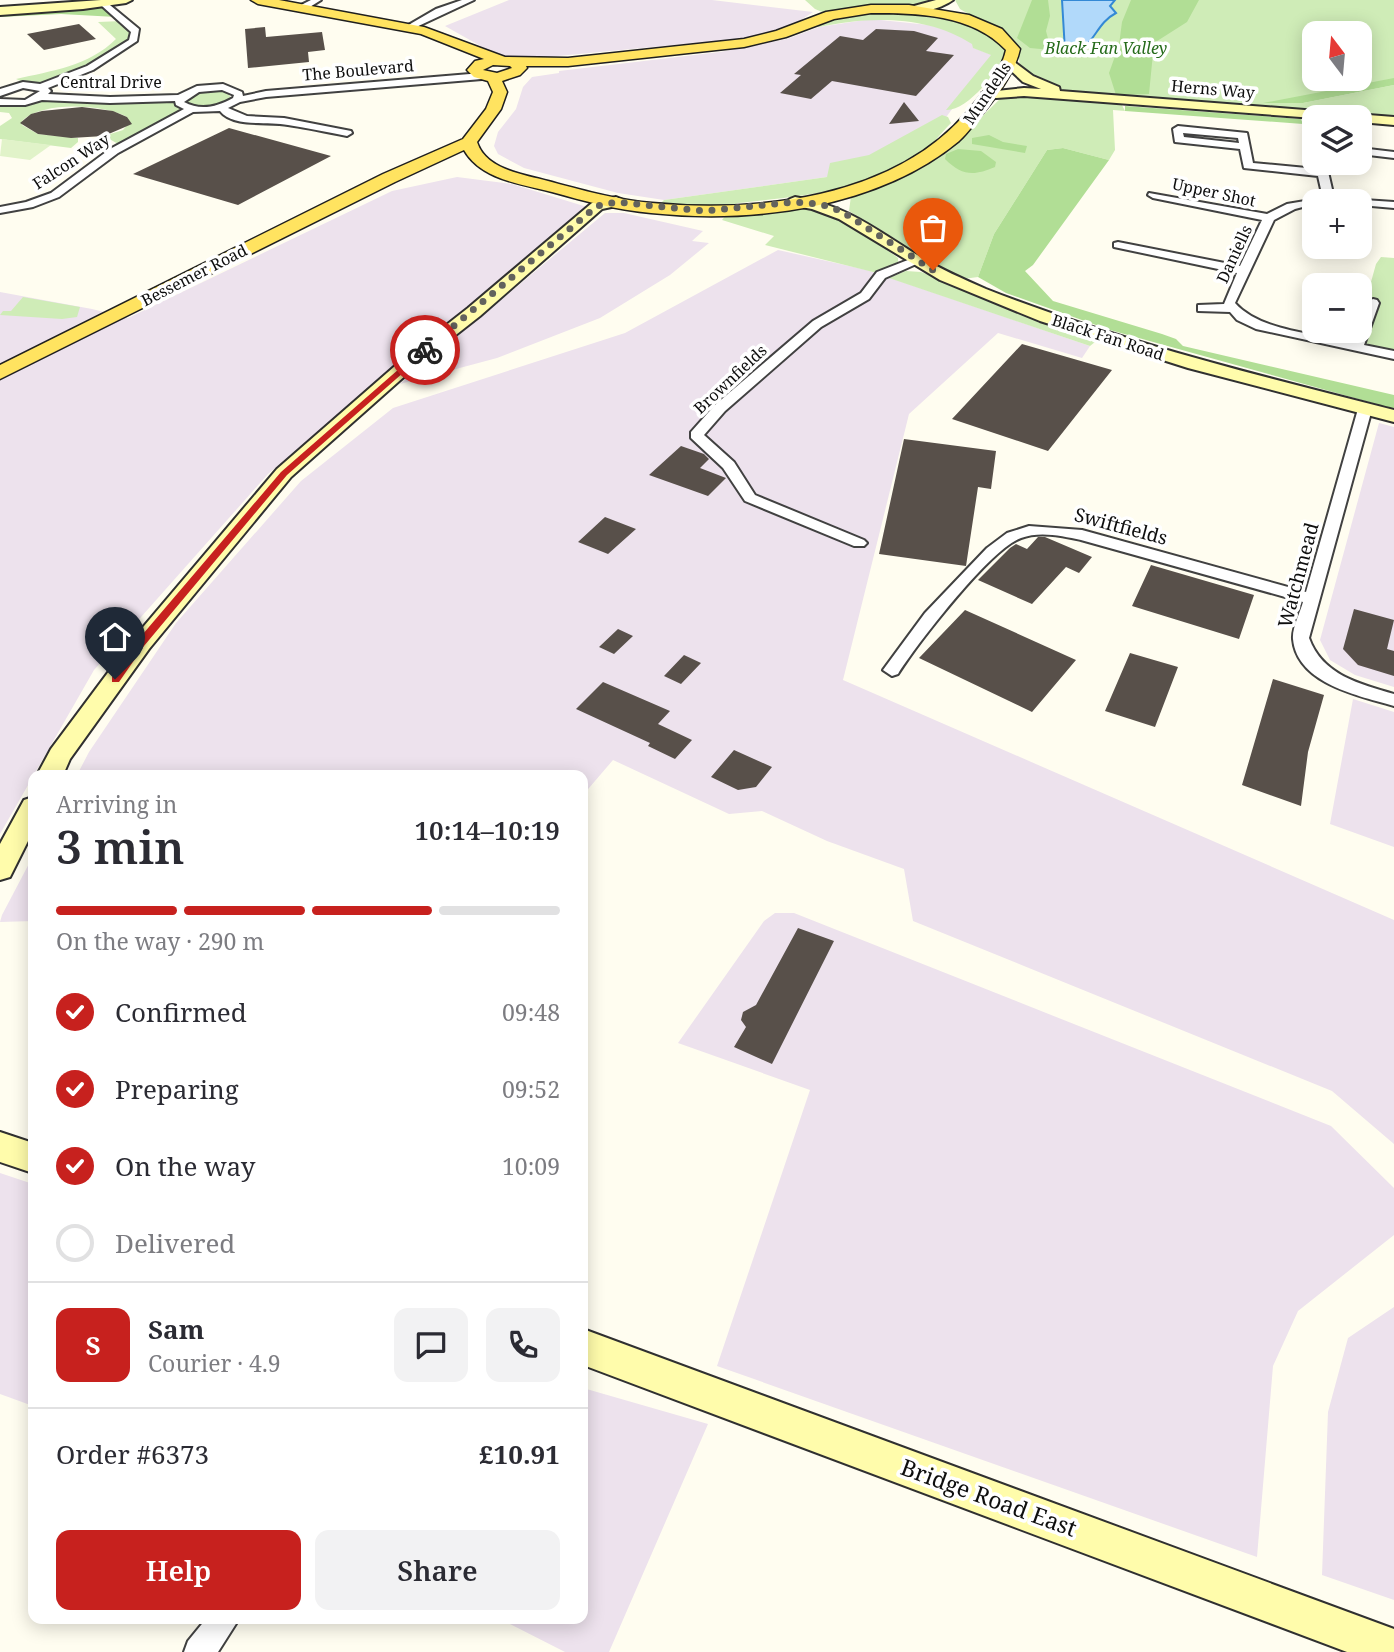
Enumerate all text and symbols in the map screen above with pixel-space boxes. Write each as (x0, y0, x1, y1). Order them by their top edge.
north arrow (1302, 21, 1372, 91)
map controls (1302, 21, 1372, 343)
park label: Black Fan Valley (1044, 37, 1167, 59)
street label: The Boulevard (301, 54, 415, 86)
street label: Mundells (958, 57, 1016, 129)
street label: Central Drive (60, 71, 162, 93)
street label: Herns Way (1170, 74, 1257, 104)
button: layers (1302, 105, 1372, 175)
street label: Falcon Way (28, 127, 115, 194)
street label: Upper Shot (1170, 172, 1258, 212)
button: + (1302, 189, 1372, 259)
pin (903, 198, 963, 270)
icon: bag (914, 209, 952, 247)
street label: Daniells (1211, 221, 1257, 287)
street label: Bessemer Road (137, 239, 251, 311)
button: − (1302, 273, 1372, 343)
street label: Black Fan Road (1049, 309, 1167, 366)
courier (390, 315, 460, 385)
icon: bike (406, 331, 444, 369)
street label: Brownfields (689, 339, 771, 419)
street label: Swiftfields (1072, 501, 1170, 551)
street label: Watchmead (1271, 519, 1325, 630)
pin (85, 607, 145, 679)
icon: home (96, 618, 134, 656)
text: Arriving in (56, 788, 177, 820)
text: 10:14–10:19 (414, 812, 560, 848)
text: 3 min (56, 815, 184, 877)
text: On the way · 290 m (56, 925, 264, 957)
icon: check (56, 993, 94, 1031)
text: Confirmed (115, 994, 247, 1030)
text: 09:48 (502, 996, 560, 1028)
icon: check (56, 1070, 94, 1108)
text: Preparing (115, 1071, 239, 1107)
text: 09:52 (502, 1073, 560, 1105)
icon: check (56, 1147, 94, 1185)
text: On the way (115, 1148, 255, 1184)
text: 10:09 (502, 1150, 560, 1182)
text: Delivered (115, 1225, 235, 1261)
button: chat (394, 1308, 468, 1382)
button: phone (486, 1308, 560, 1382)
text: Sam (148, 1311, 204, 1347)
text: S (85, 1327, 101, 1363)
text: Courier · 4.9 (148, 1347, 281, 1379)
text: Order #6373 (56, 1436, 209, 1472)
text: £10.91 (479, 1436, 560, 1472)
street label: Bridge Road East (897, 1450, 1081, 1544)
button: Help (56, 1530, 301, 1610)
button: Share (315, 1530, 560, 1610)

